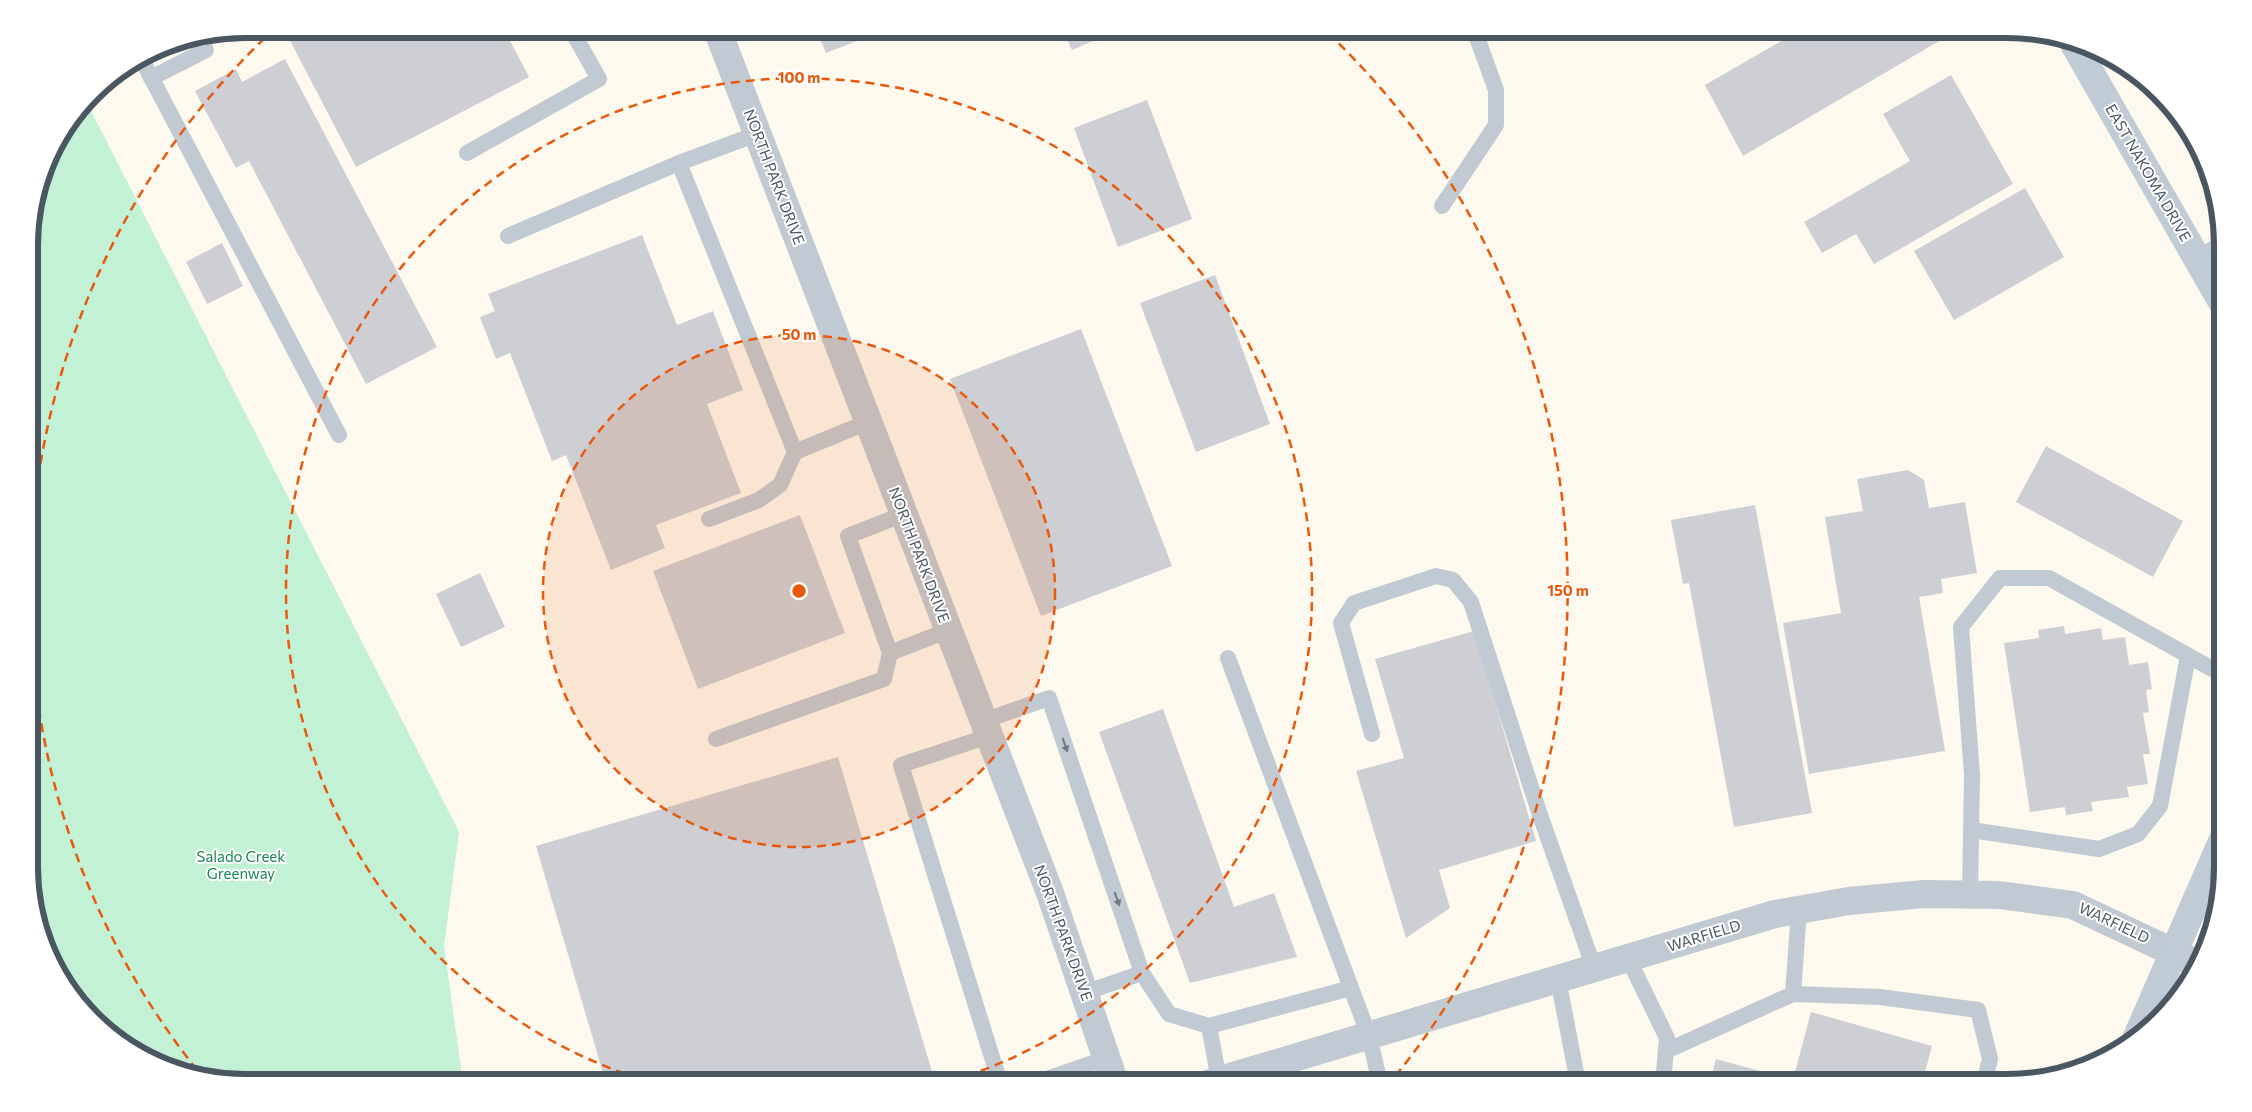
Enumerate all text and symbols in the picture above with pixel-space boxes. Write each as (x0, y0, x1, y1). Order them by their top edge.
text: 100 m (778, 68, 820, 86)
street label: EAST NAKOMA DRIVE (2102, 101, 2196, 244)
street label: NORTH PARK DRIVE (741, 106, 809, 247)
text: 50 m (782, 325, 816, 343)
street label: NORTH PARK DRIVE (886, 484, 954, 625)
text: 150 m (1547, 581, 1589, 599)
centre of rings (790, 582, 808, 600)
one-way arrow (1062, 737, 1069, 752)
park label: Salado Creek Greenway (197, 847, 285, 882)
street label: NORTH PARK DRIVE (1031, 862, 1097, 1003)
one-way arrow (1114, 891, 1121, 906)
street label: WARFIELD (2076, 898, 2153, 946)
street label: WARFIELD (1665, 915, 1743, 955)

